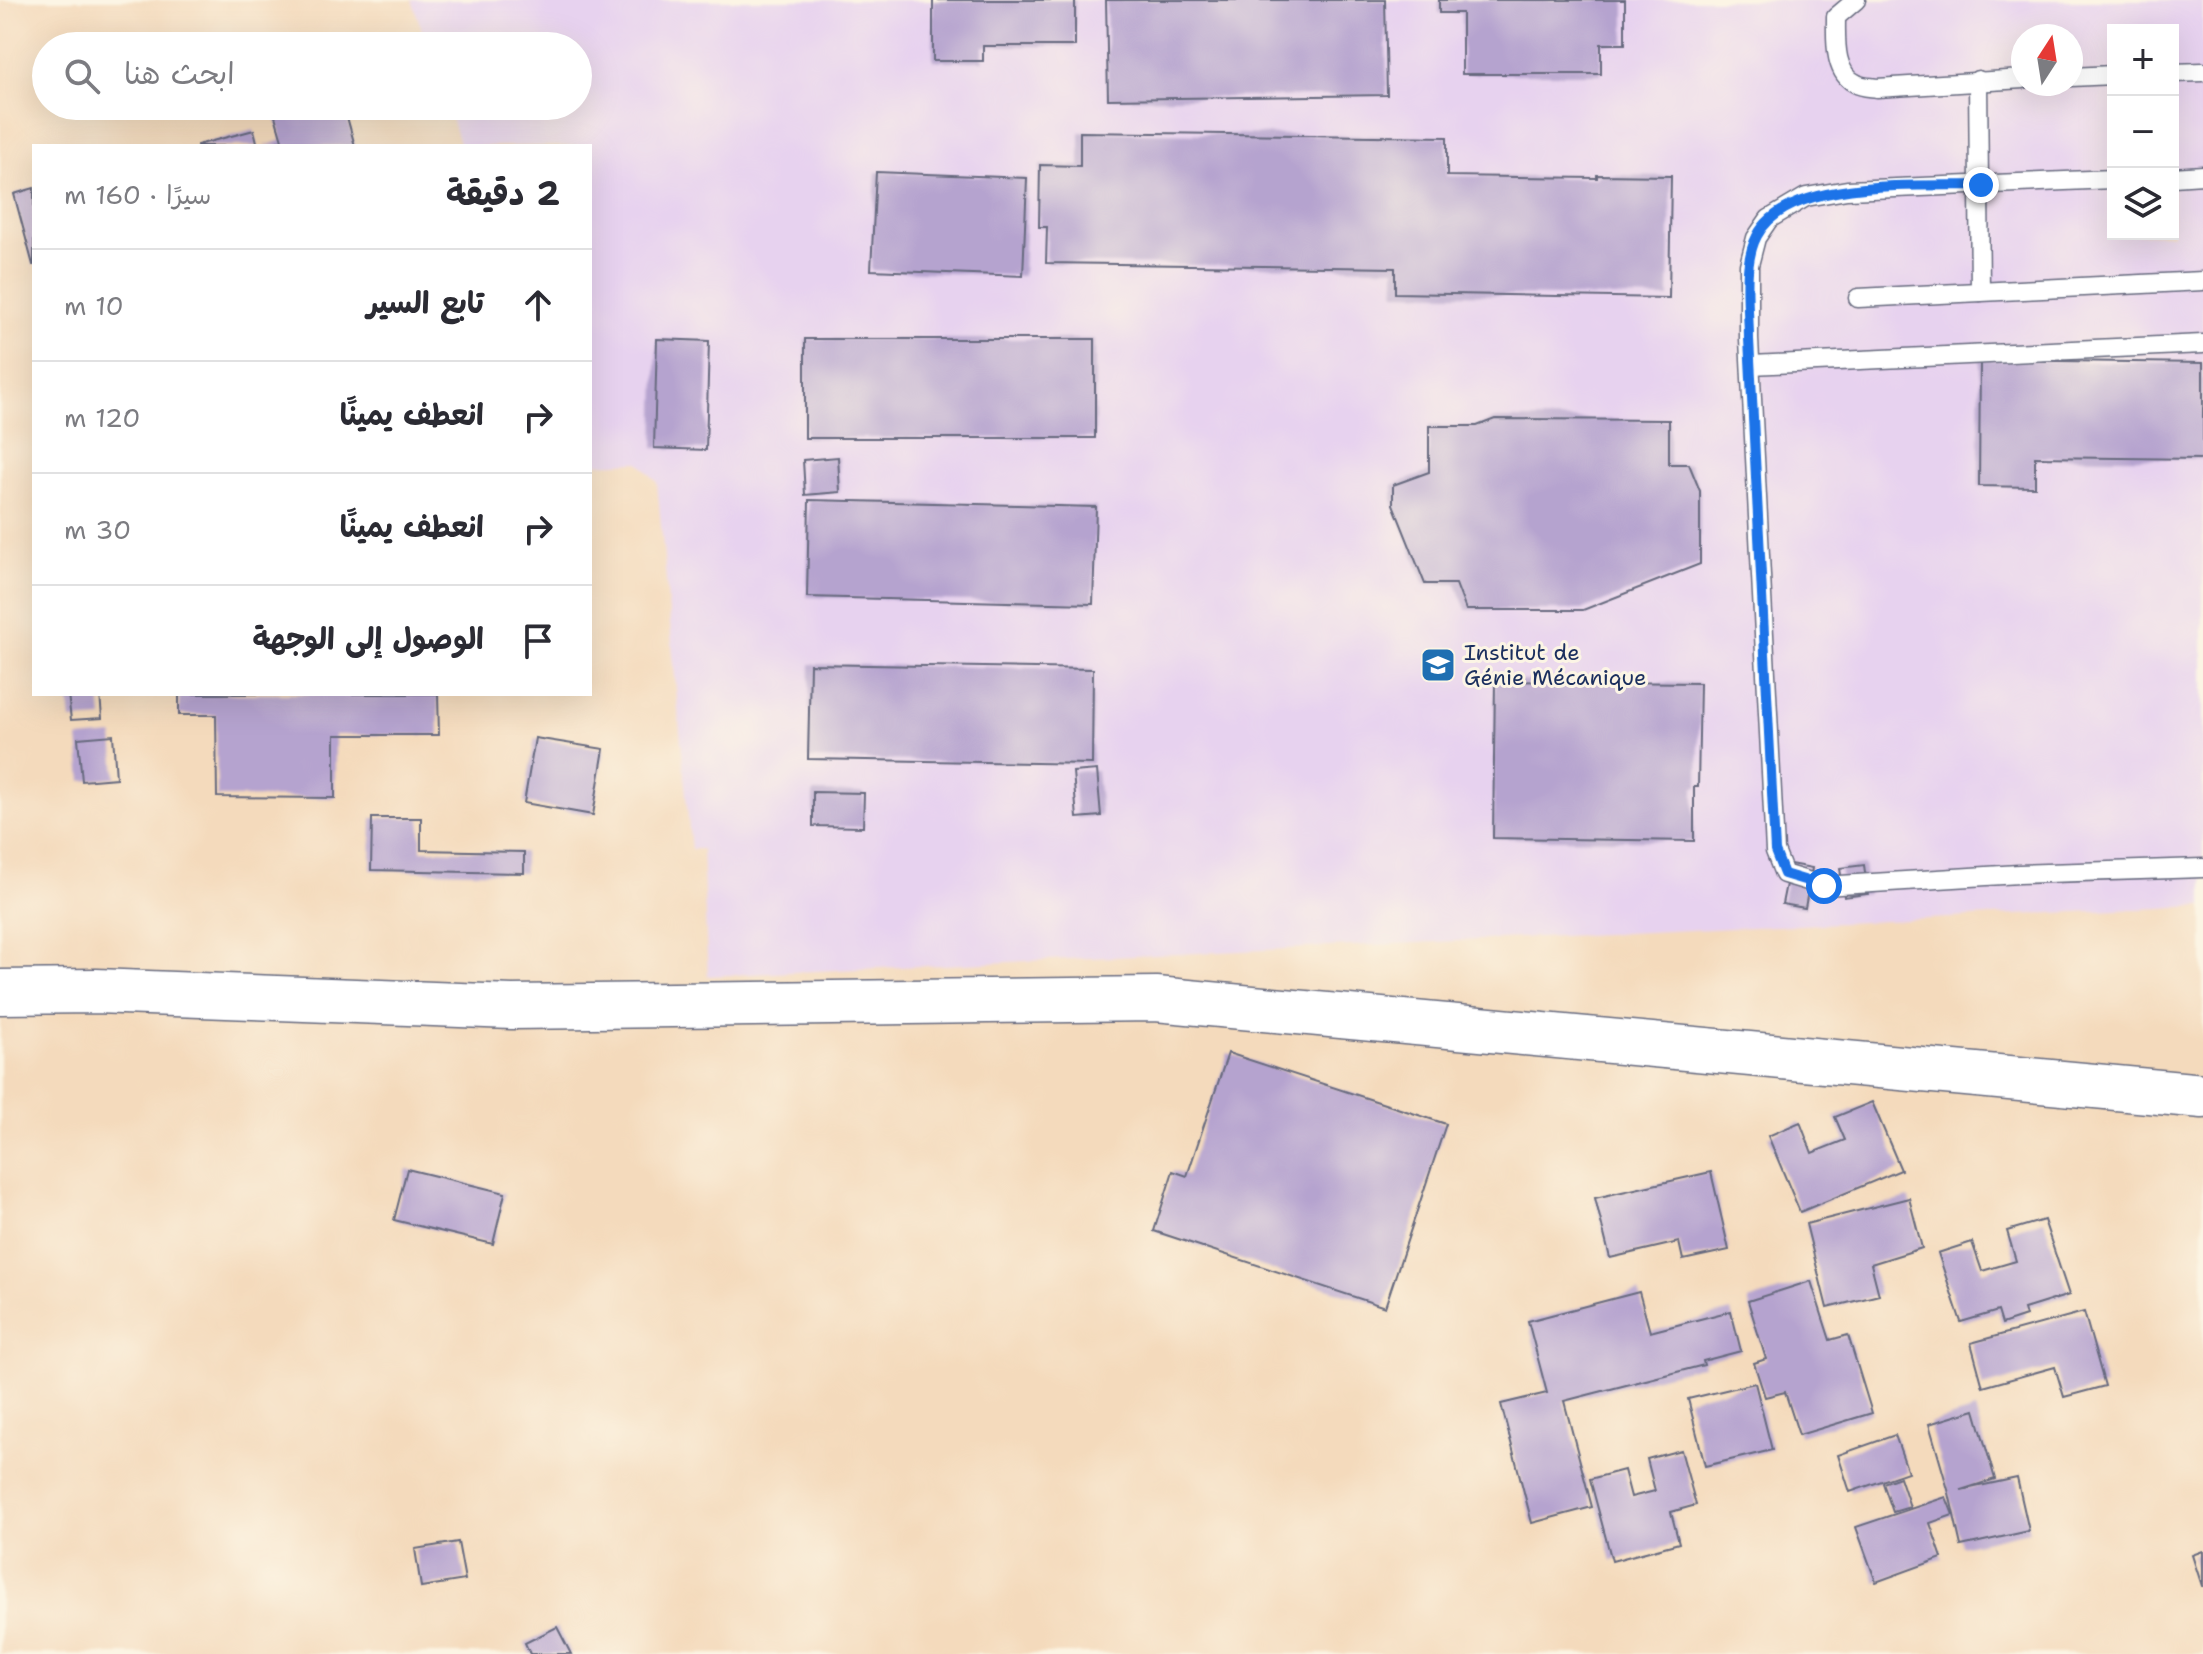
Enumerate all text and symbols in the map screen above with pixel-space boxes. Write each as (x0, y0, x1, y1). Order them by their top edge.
north arrow (2011, 24, 2083, 96)
map controls (2107, 24, 2179, 240)
button: + (2107, 24, 2179, 96)
search box (32, 32, 592, 120)
text: ابحث هنا (124, 53, 235, 94)
icon: search (60, 54, 104, 98)
button: − (2107, 96, 2179, 168)
route end (1963, 167, 1999, 203)
button: layers (2107, 168, 2179, 240)
text: 2 دقيقة (446, 170, 560, 216)
text: سيرًا · 160 m (64, 177, 211, 212)
text: تابع السير (367, 282, 484, 323)
icon: ahead (516, 283, 560, 327)
text: 10 m (64, 288, 124, 323)
text: انعطف يمينًا (340, 394, 484, 435)
icon: right (516, 395, 560, 439)
text: 120 m (64, 400, 140, 435)
text: انعطف يمينًا (340, 506, 484, 547)
icon: right (516, 507, 560, 551)
text: 30 m (64, 512, 131, 547)
text: الوصول إلى الوجهة (252, 618, 484, 659)
icon: arrive (516, 619, 560, 663)
place label: Institut de Génie Mécanique (1464, 638, 1647, 692)
school or university icon: Institut de Génie Mécanique (1419, 646, 1457, 684)
route start (1806, 868, 1842, 904)

